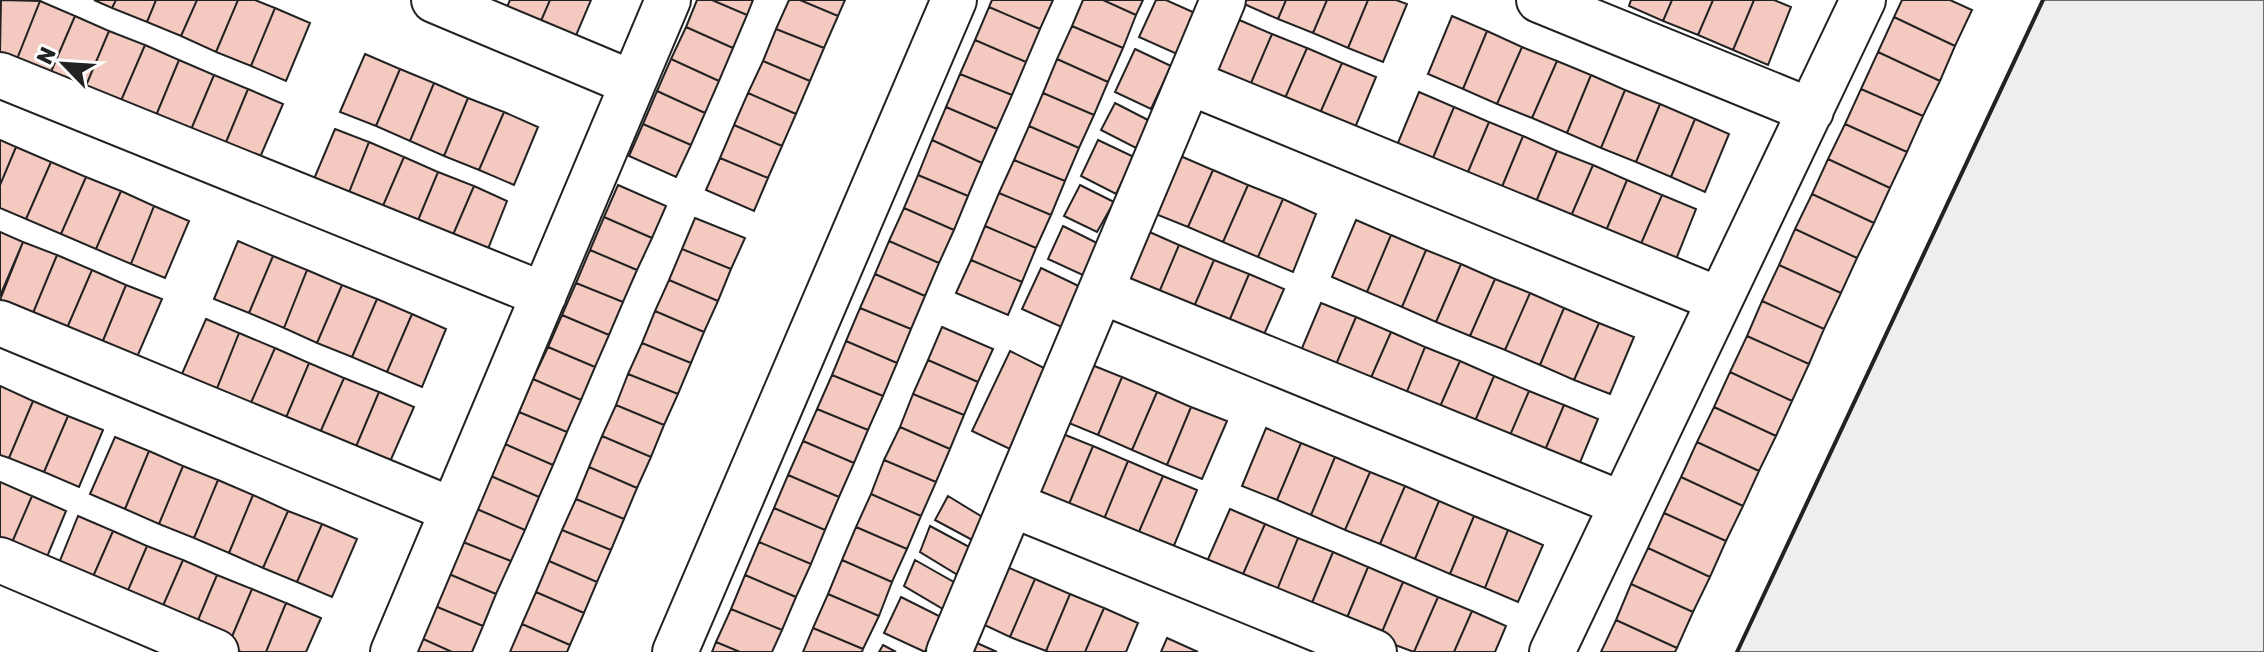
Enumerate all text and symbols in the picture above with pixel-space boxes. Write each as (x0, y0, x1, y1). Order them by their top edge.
north arrow (24, 24, 104, 104)
text: N (31, 43, 62, 69)

